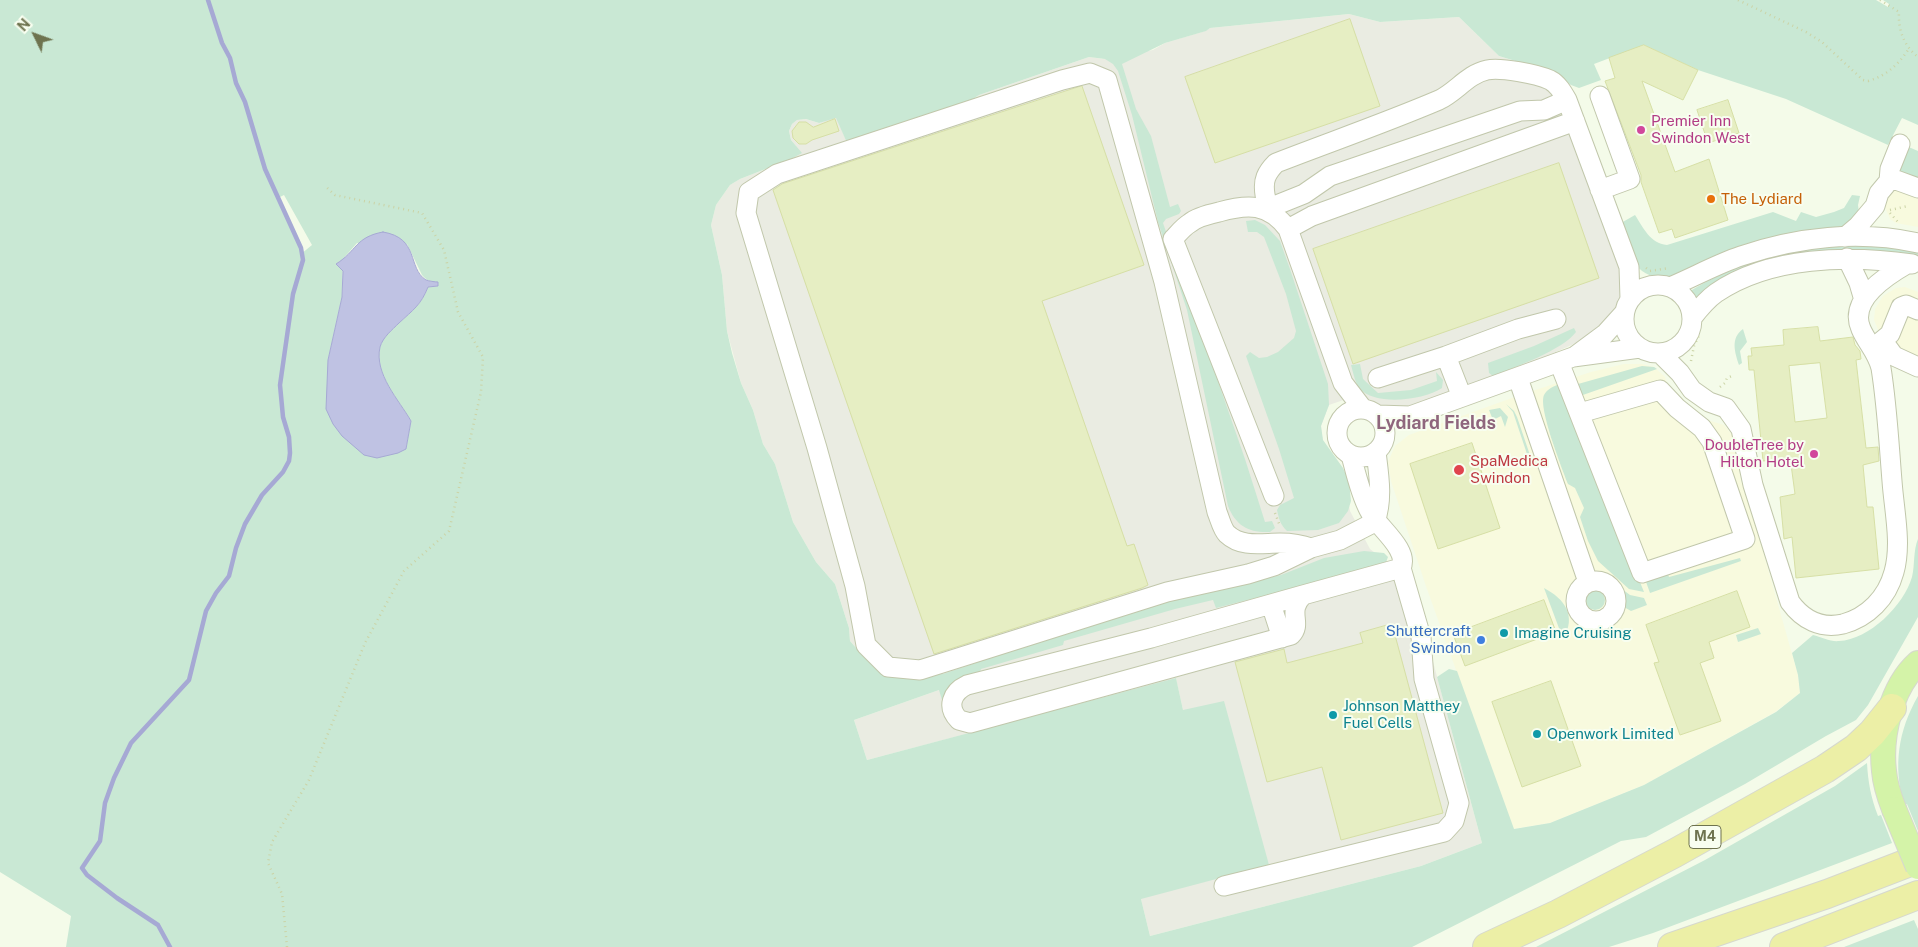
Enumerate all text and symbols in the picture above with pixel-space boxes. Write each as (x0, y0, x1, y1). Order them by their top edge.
north arrow (10, 10, 60, 60)
text: N (14, 16, 33, 34)
place label: Premier Inn Swindon West (1651, 112, 1750, 147)
marker: Premier Inn Swindon West (1635, 124, 1647, 136)
place label: The Lydiard (1721, 190, 1802, 208)
marker: The Lydiard (1705, 193, 1717, 205)
district label: Lydiard Fields (1376, 412, 1496, 434)
place label: DoubleTree by Hilton Hotel (1704, 436, 1804, 471)
marker: DoubleTree by Hilton Hotel (1808, 448, 1820, 460)
place label: SpaMedica Swindon (1470, 452, 1548, 487)
marker: SpaMedica Swindon (1452, 463, 1466, 477)
place label: Shuttercraft Swindon (1386, 622, 1471, 657)
place label: Imagine Cruising (1514, 624, 1632, 642)
marker: Imagine Cruising (1498, 627, 1510, 639)
marker: Shuttercraft Swindon (1475, 634, 1487, 646)
place label: Johnson Matthey Fuel Cells (1343, 697, 1460, 732)
marker: Johnson Matthey Fuel Cells (1327, 709, 1339, 721)
place label: Openwork Limited (1547, 725, 1674, 743)
marker: Openwork Limited (1531, 728, 1543, 740)
road number: M4 (1689, 826, 1721, 849)

